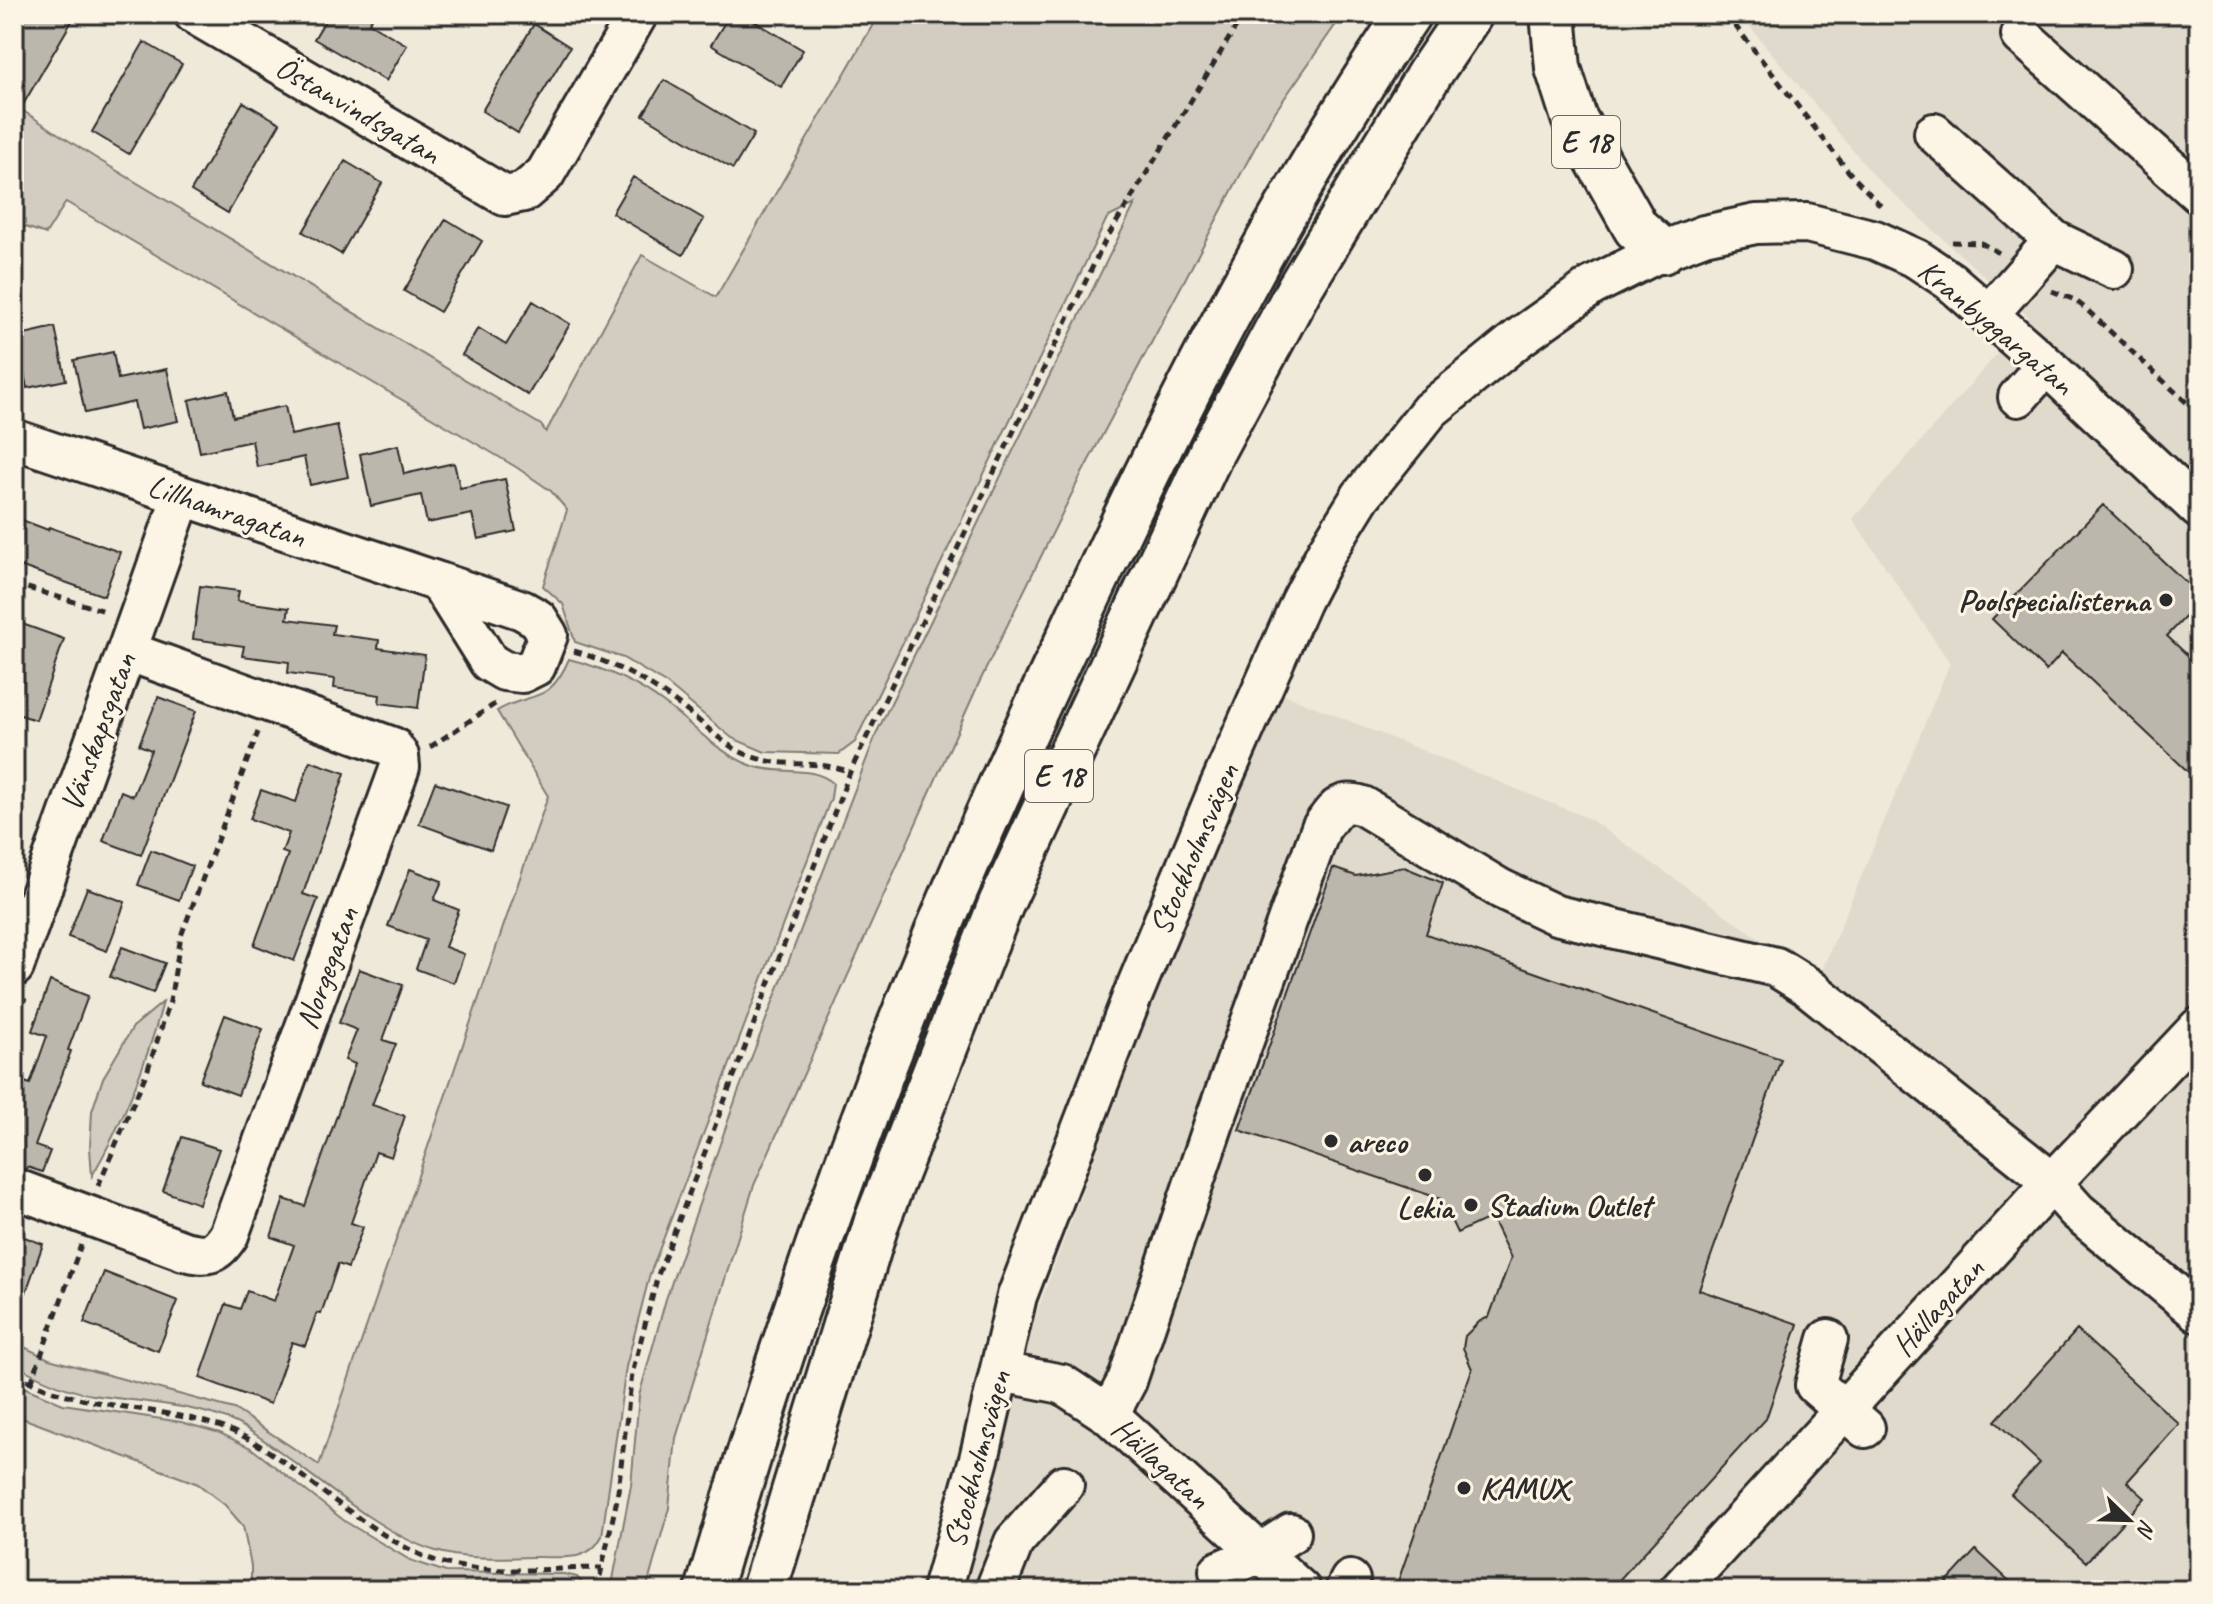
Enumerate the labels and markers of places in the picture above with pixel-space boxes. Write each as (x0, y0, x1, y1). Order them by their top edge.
place label: Poolspecialisterna (1958, 580, 2153, 621)
marker: Poolspecialisterna (2157, 591, 2175, 609)
place label: areco (1347, 1121, 1409, 1162)
marker: areco (1322, 1132, 1340, 1150)
marker: Lekia (1416, 1166, 1434, 1184)
place label: Stadium Outlet (1487, 1185, 1655, 1226)
place label: Lekia (1397, 1187, 1456, 1228)
marker: Stadium Outlet (1462, 1196, 1480, 1214)
place label: KAMUX (1480, 1468, 1573, 1509)
marker: KAMUX (1455, 1479, 1473, 1497)

